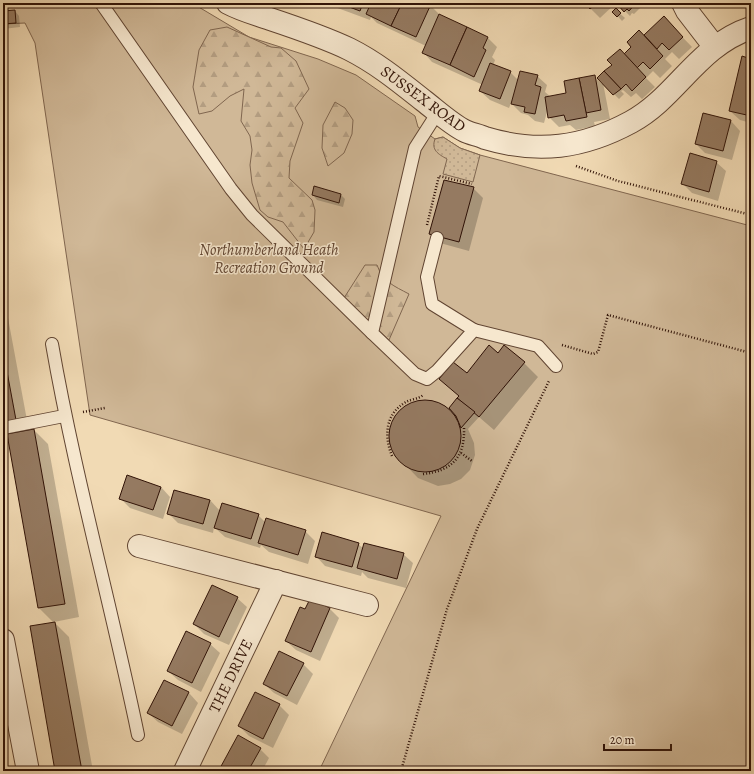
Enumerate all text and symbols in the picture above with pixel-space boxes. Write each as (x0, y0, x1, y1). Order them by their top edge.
street label: SUSSEX ROAD (376, 61, 470, 137)
park label: Northumberland Heath Recreation Ground (199, 239, 339, 279)
street label: THE DRIVE (204, 635, 258, 717)
scale bar (604, 726, 671, 752)
text: 20 m (610, 732, 634, 748)

